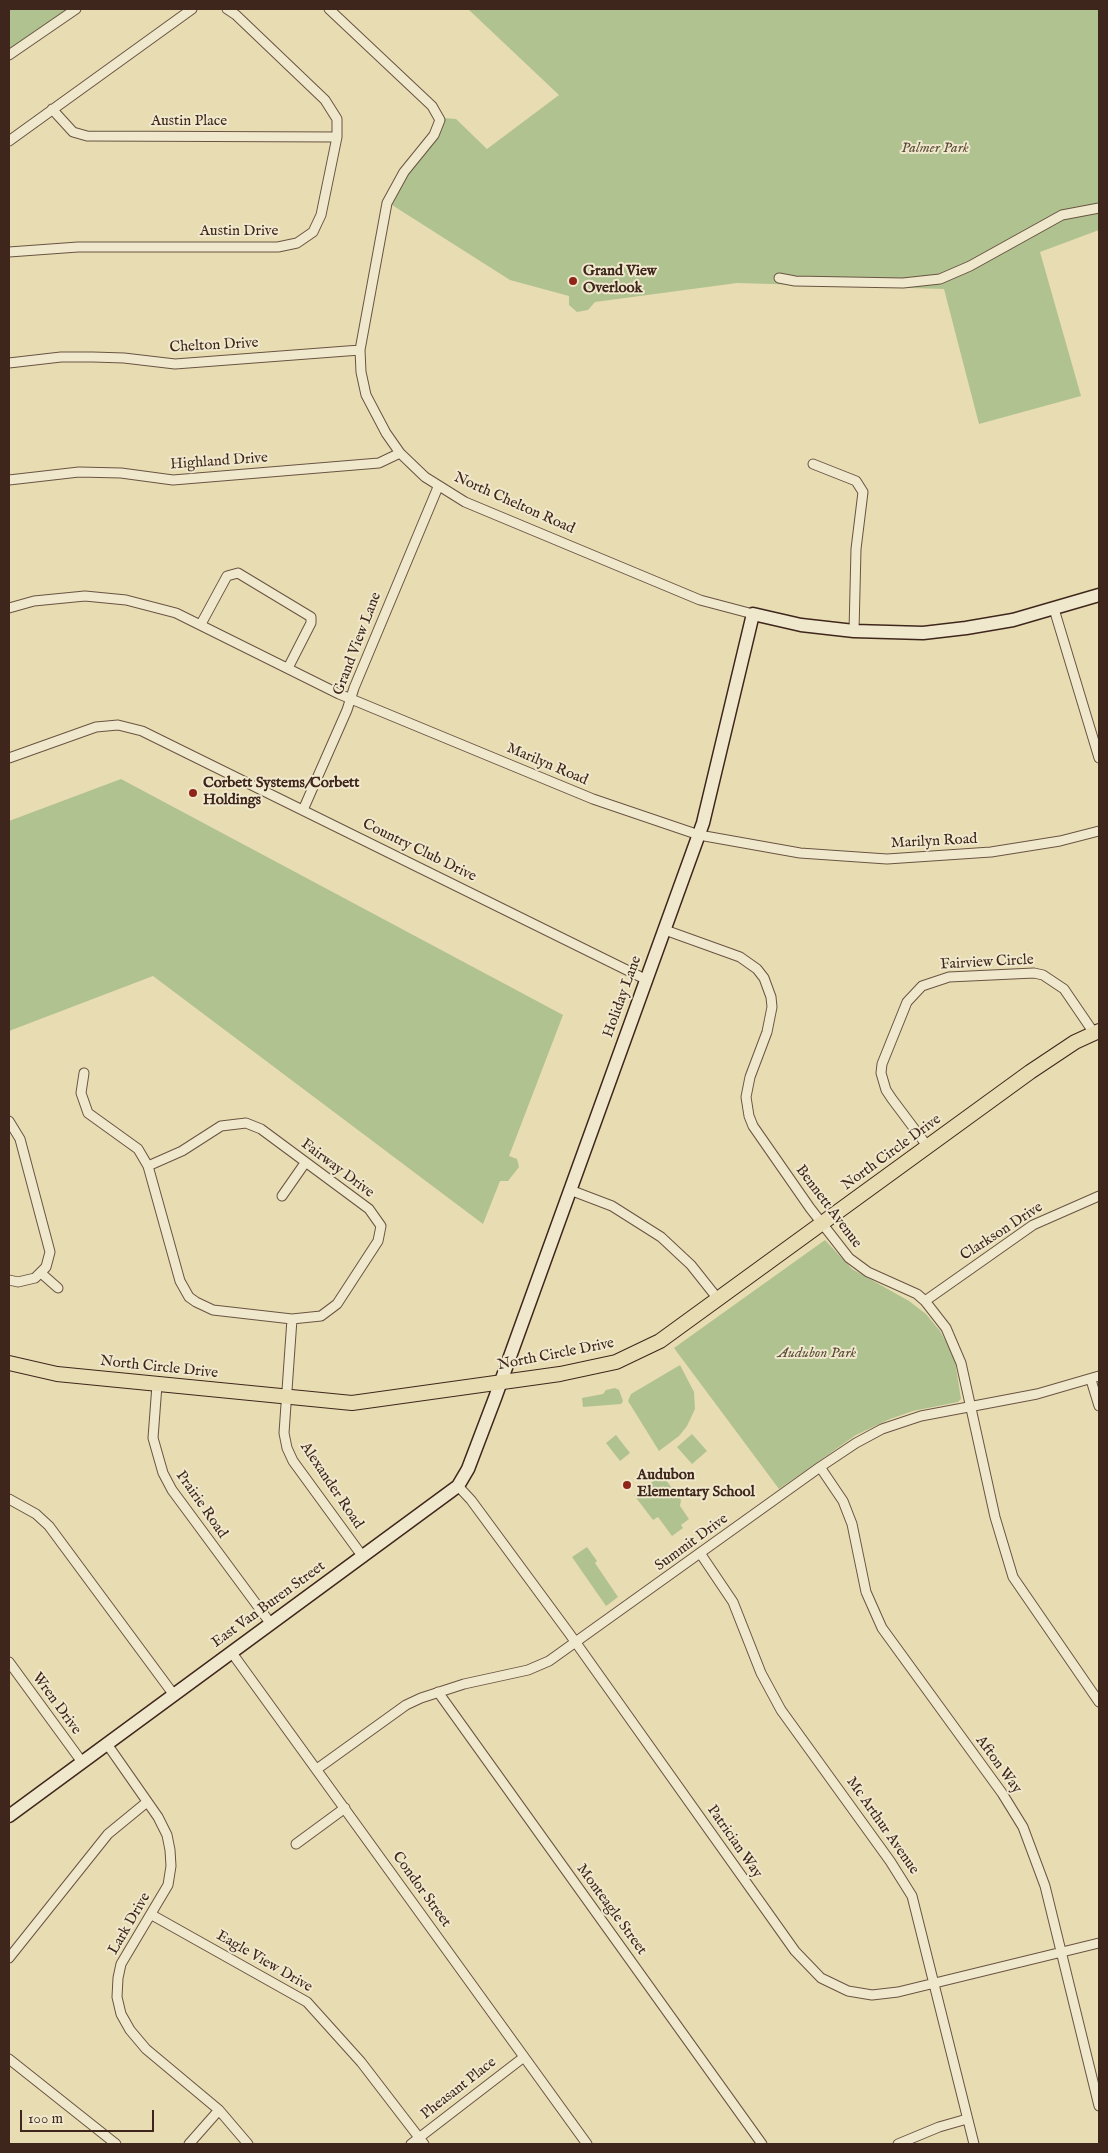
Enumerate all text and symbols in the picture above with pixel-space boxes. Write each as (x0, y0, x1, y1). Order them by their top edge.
street label: Austin Place (151, 113, 227, 131)
park label: Palmer Park (901, 140, 969, 158)
street label: Austin Drive (200, 223, 278, 241)
place label: Grand View Overlook (583, 263, 657, 298)
marker: Grand View Overlook (567, 275, 579, 287)
street label: Chelton Drive (169, 335, 259, 357)
street label: Highland Drive (170, 450, 268, 474)
street label: North Chelton Road (451, 469, 577, 539)
street label: Grand View Lane (330, 590, 386, 698)
street label: Marilyn Road (504, 740, 590, 790)
place label: Corbett Systems/Corbett Holdings (203, 775, 359, 810)
marker: Corbett Systems/Corbett Holdings (187, 787, 199, 799)
street label: Country Club Drive (359, 816, 479, 886)
street label: Marilyn Road (890, 831, 978, 853)
street label: Fairview Circle (940, 952, 1034, 974)
street label: Holiday Lane (600, 954, 646, 1040)
street label: North Circle Drive (839, 1111, 945, 1195)
street label: Fairway Drive (297, 1136, 377, 1202)
street label: Bennett Avenue (791, 1162, 865, 1252)
street label: Clarkson Drive (958, 1199, 1046, 1265)
street label: North Circle Drive (496, 1335, 616, 1375)
park label: Audubon Park (778, 1345, 856, 1363)
street label: North Circle Drive (99, 1353, 219, 1383)
street label: Alexander Road (295, 1439, 367, 1533)
place label: Audubon Elementary School (637, 1467, 755, 1502)
street label: Prairie Road (171, 1468, 231, 1542)
marker: Audubon Elementary School (621, 1479, 633, 1491)
street label: Summit Drive (652, 1510, 732, 1576)
street label: East Van Buren Street (209, 1558, 329, 1652)
street label: Wren Drive (28, 1670, 84, 1738)
street label: Afton Way (971, 1733, 1025, 1797)
street label: Mc Arthur Avenue (842, 1774, 922, 1878)
street label: Patrician Way (702, 1802, 766, 1882)
street label: Condor Street (388, 1849, 454, 1931)
street label: Monteagle Street (572, 1861, 650, 1959)
street label: Lark Drive (105, 1890, 155, 1958)
street label: Eagle View Drive (213, 1927, 315, 1997)
street label: Pheasant Place (418, 2054, 500, 2124)
scale bar (22, 2100, 156, 2132)
text: 100 m (28, 2109, 63, 2128)

